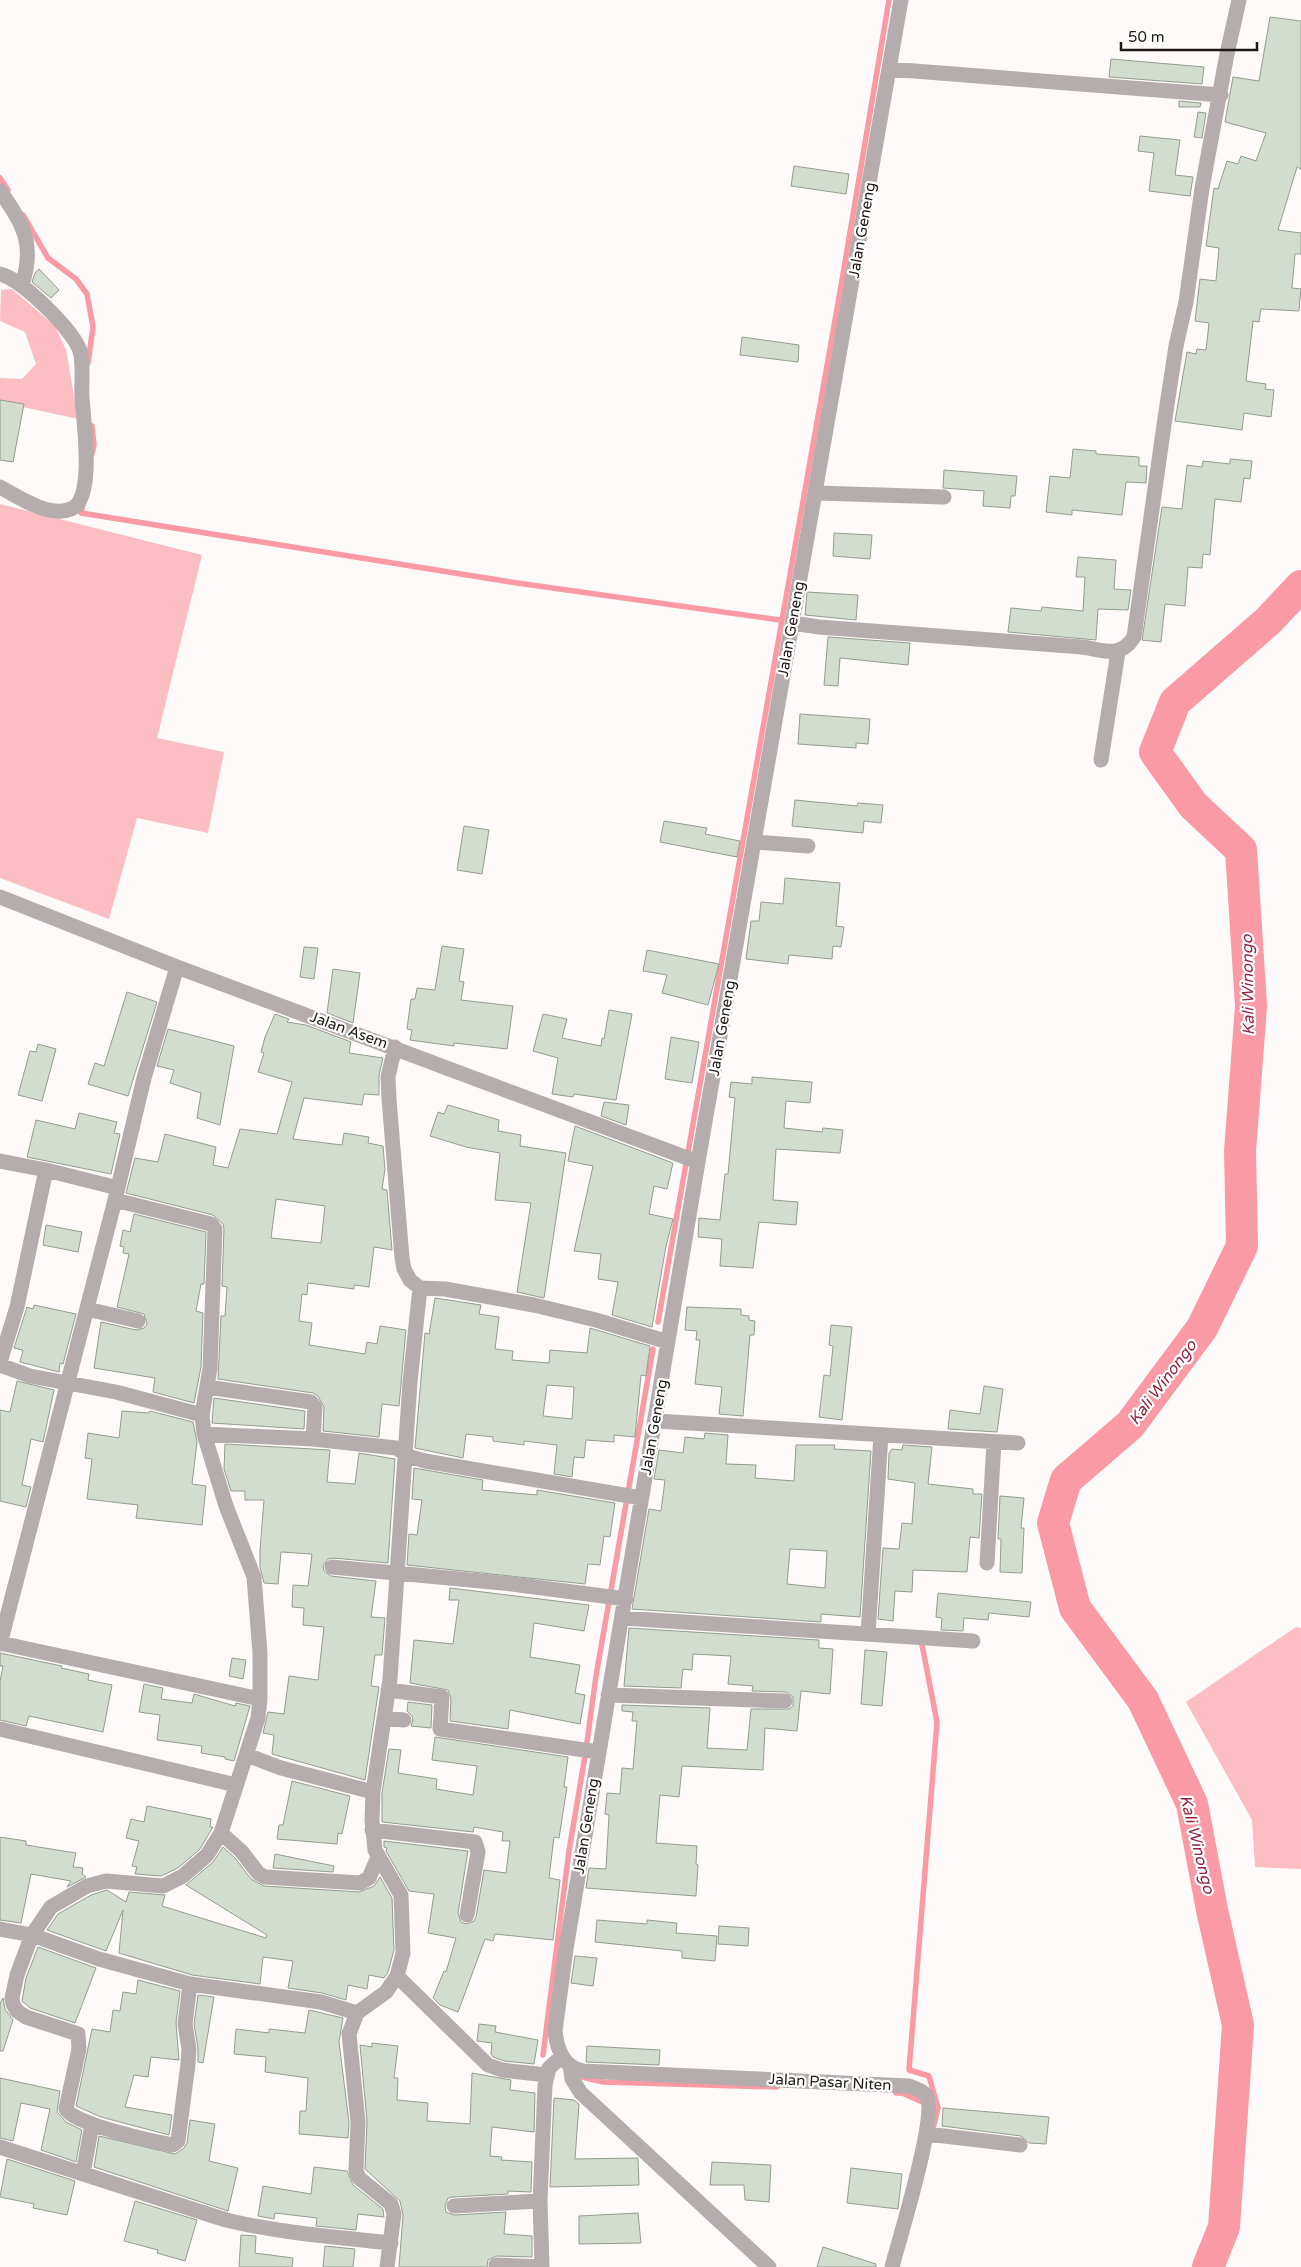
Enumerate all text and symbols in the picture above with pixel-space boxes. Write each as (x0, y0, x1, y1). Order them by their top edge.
scale bar (1121, 20, 1257, 52)
text: 50 m (1128, 28, 1165, 46)
street label: Jalan Geneng (845, 181, 879, 279)
street label: Jalan Geneng (774, 580, 808, 678)
water label: Kali Winongo (1237, 933, 1259, 1036)
street label: Jalan Geneng (705, 979, 739, 1077)
street label: Jalan Asem (308, 1008, 390, 1052)
water label: Kali Winongo (1124, 1335, 1202, 1429)
street label: Jalan Geneng (637, 1378, 671, 1476)
street label: Jalan Geneng (570, 1777, 602, 1875)
water label: Kali Winongo (1175, 1793, 1219, 1897)
street label: Jalan Pasar Niten (768, 2070, 892, 2094)

